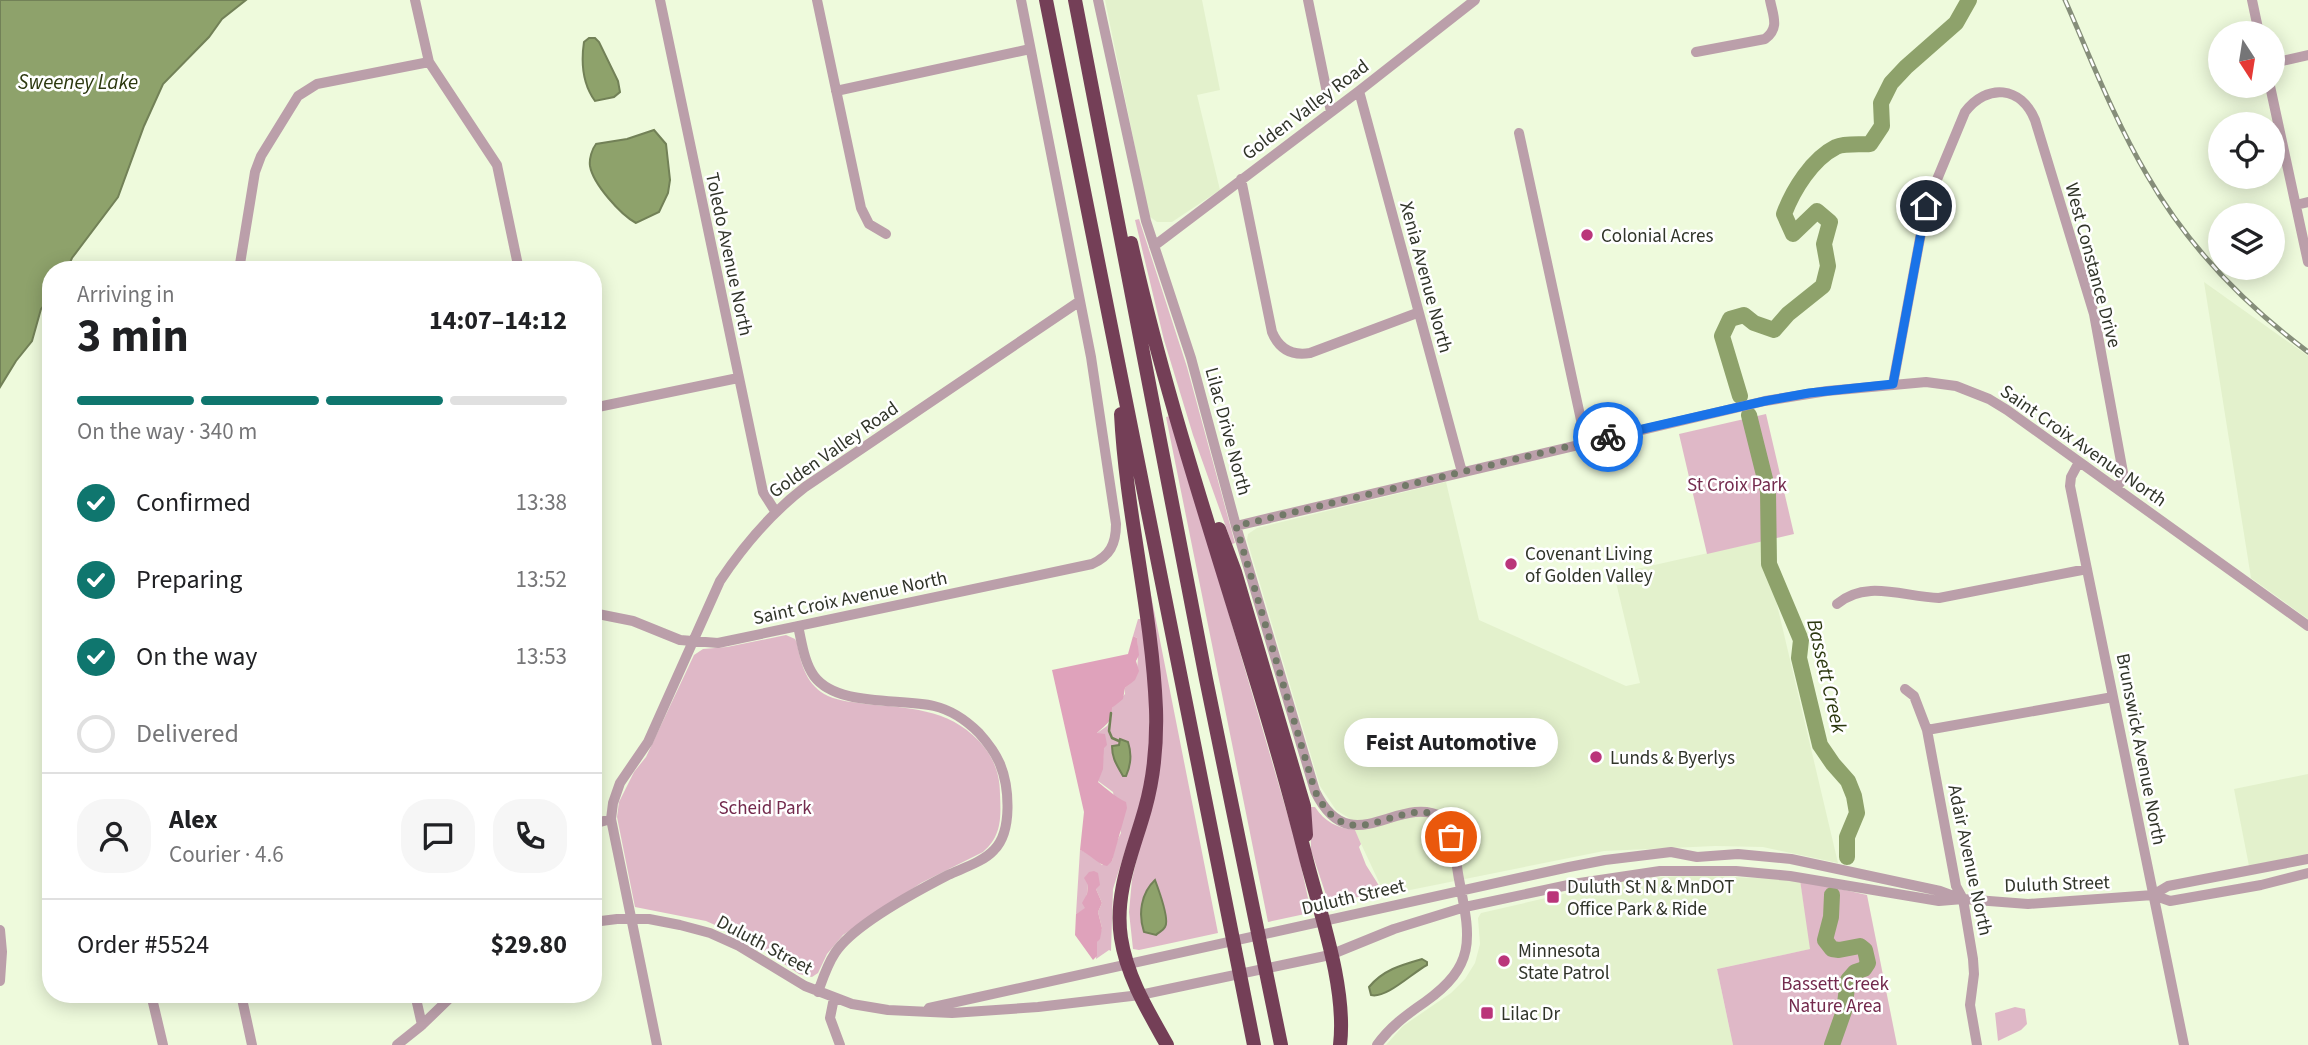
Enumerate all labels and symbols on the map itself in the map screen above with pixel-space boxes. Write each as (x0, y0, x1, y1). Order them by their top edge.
north arrow (2208, 21, 2286, 98)
street label: Golden Valley Road (1237, 53, 1375, 167)
water label: Sweeney Lake (18, 67, 138, 97)
street label: Toledo Avenue North (698, 170, 759, 339)
pin (1896, 176, 1956, 236)
street label: West Constance Drive (2058, 180, 2128, 351)
street label: Xenia Avenue North (1392, 199, 1459, 356)
place label: Colonial Acres (1601, 223, 1713, 250)
marker: Colonial Acres (1579, 227, 1595, 243)
street label: Lilac Drive North (1197, 364, 1258, 498)
street label: Saint Croix Avenue North (1994, 378, 2172, 514)
street label: Golden Valley Road (764, 395, 904, 505)
courier (1573, 402, 1643, 472)
park label: St Croix Park (1687, 472, 1788, 499)
place label: Covenant Living of Golden Valley (1525, 541, 1653, 590)
marker: Covenant Living of Golden Valley (1503, 556, 1519, 572)
street label: Saint Croix Avenue North (751, 565, 950, 632)
water label: Bassett Creek (1799, 616, 1855, 737)
street label: Brunswick Avenue North (2109, 651, 2172, 848)
callout: Feist Automotive (1344, 718, 1558, 767)
place label: Lunds & Byerlys (1610, 745, 1735, 772)
marker: Lunds & Byerlys (1588, 749, 1604, 765)
street label: Adair Avenue North (1940, 782, 1999, 938)
park label: Scheid Park (718, 795, 812, 822)
pin (1421, 807, 1481, 867)
street label: Duluth Street (2004, 869, 2111, 900)
street label: Duluth Street (1299, 872, 1408, 922)
place label: Duluth St N & MnDOT Office Park & Ride (1567, 874, 1734, 923)
marker: Duluth St N & MnDOT Office Park & Ride (1545, 889, 1561, 905)
street label: Duluth Street (711, 909, 818, 982)
place label: Minnesota State Patrol (1518, 938, 1610, 987)
marker: Minnesota State Patrol (1496, 953, 1512, 969)
park label: Bassett Creek Nature Area (1781, 971, 1889, 1020)
place label: Lilac Dr (1501, 1001, 1560, 1028)
marker: Lilac Dr (1479, 1005, 1495, 1021)

